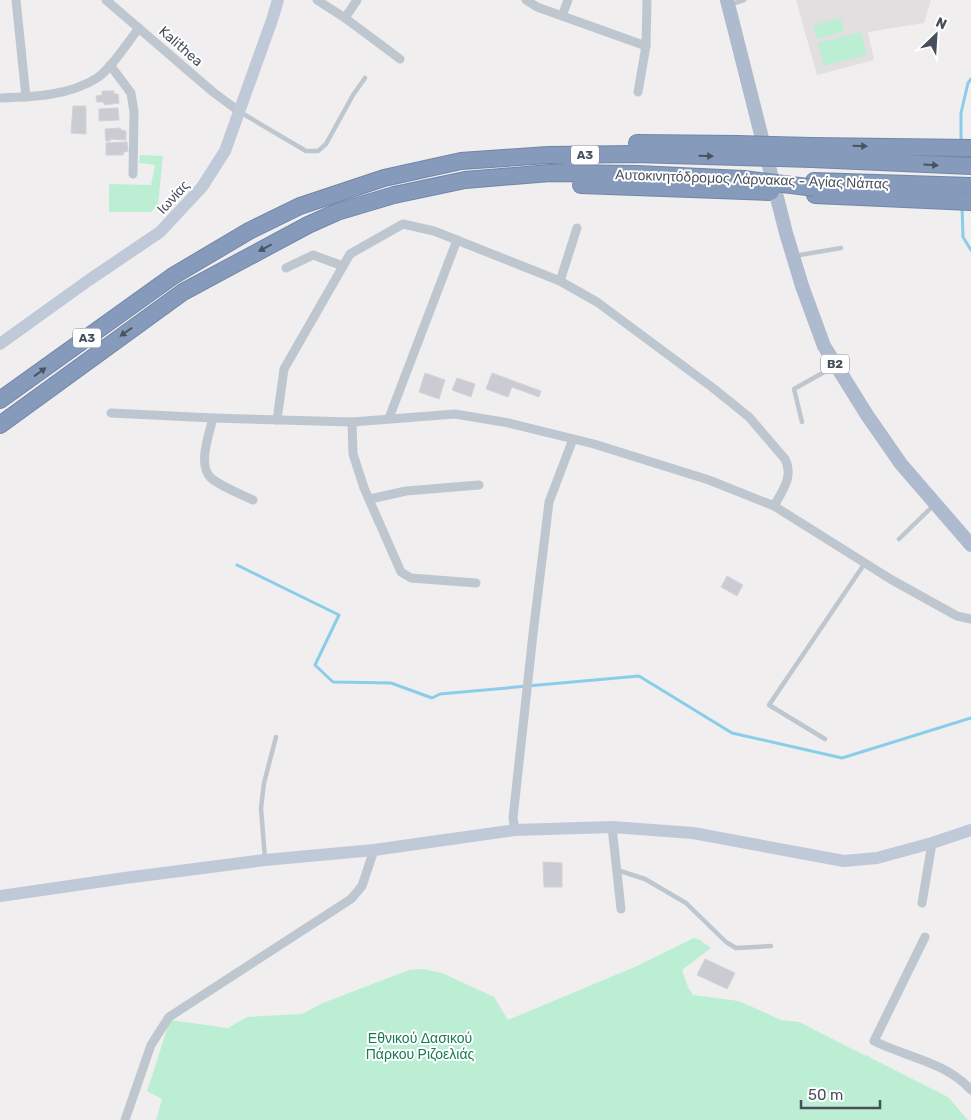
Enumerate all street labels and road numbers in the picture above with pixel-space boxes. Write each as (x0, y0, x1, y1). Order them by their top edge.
street label: Kalithea (155, 23, 206, 70)
road number: A3 (571, 146, 599, 164)
street label: Αυτοκινητόδρομος Λάρνακας - Αγίας Νάπας (615, 166, 889, 193)
street label: Ιωνίας (154, 177, 193, 218)
road number: A3 (73, 328, 101, 348)
road number: B2 (821, 354, 849, 374)

